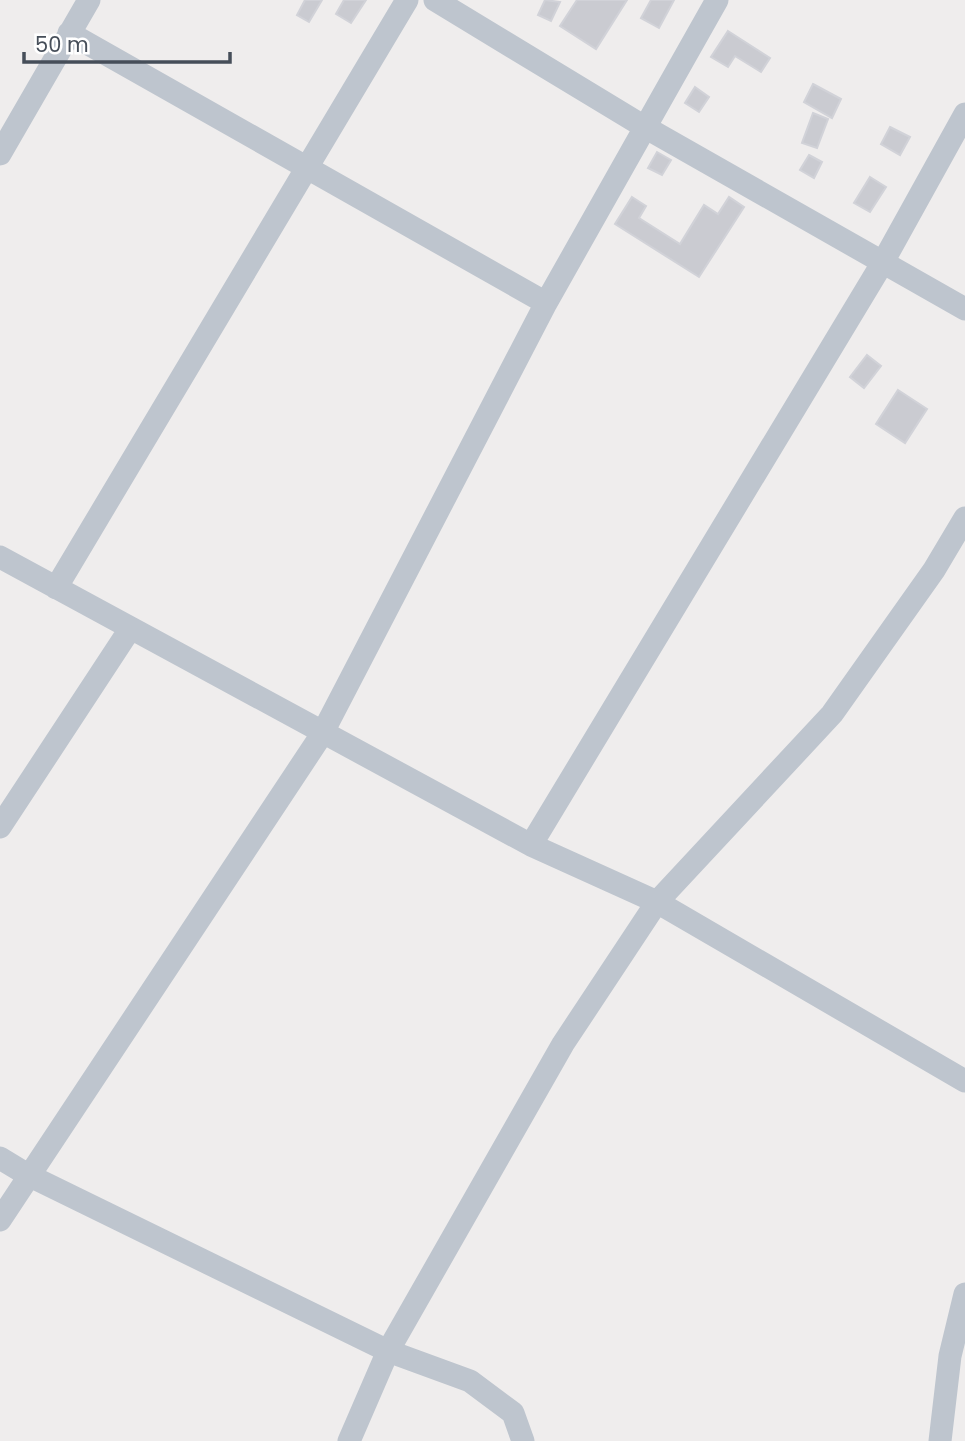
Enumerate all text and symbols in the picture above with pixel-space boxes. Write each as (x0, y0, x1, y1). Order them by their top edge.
scale bar (24, 21, 231, 65)
text: 50 m (35, 30, 89, 59)

